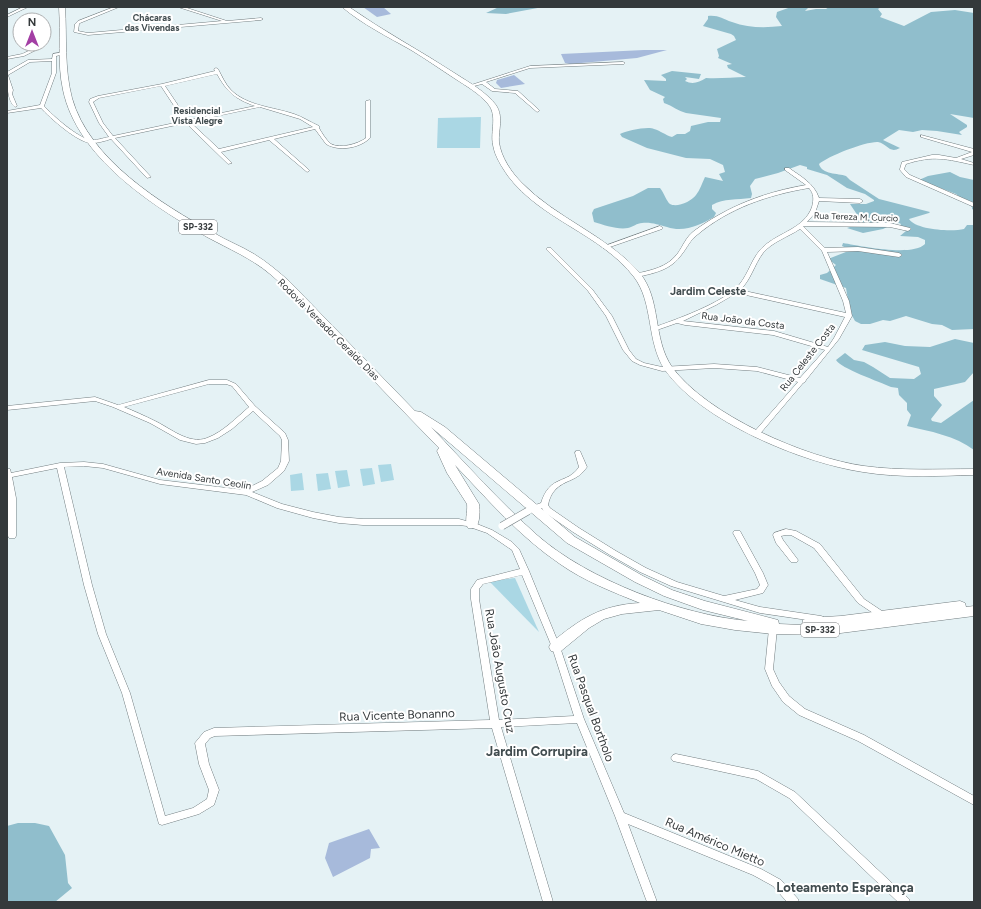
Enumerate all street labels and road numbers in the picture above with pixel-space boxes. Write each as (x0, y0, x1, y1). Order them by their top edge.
street label: Rua Tereza M. Curcio (814, 210, 898, 223)
road number: SP-332 (179, 220, 217, 234)
street label: Rodovia Vereador Geraldo Dias (275, 276, 383, 383)
street label: Rua João da Costa (701, 309, 785, 332)
street label: Rua Celeste Costa (777, 321, 838, 394)
street label: Avenida Santo Ceolin (156, 465, 253, 492)
street label: Rua João Augusto Cruz (482, 608, 518, 735)
road number: SP-332 (801, 623, 839, 637)
street label: Rua Pasqual Bortholo (565, 652, 617, 764)
street label: Rua Vicente Bonanno (339, 706, 455, 724)
street label: Rua Américo Mietto (663, 815, 767, 869)

